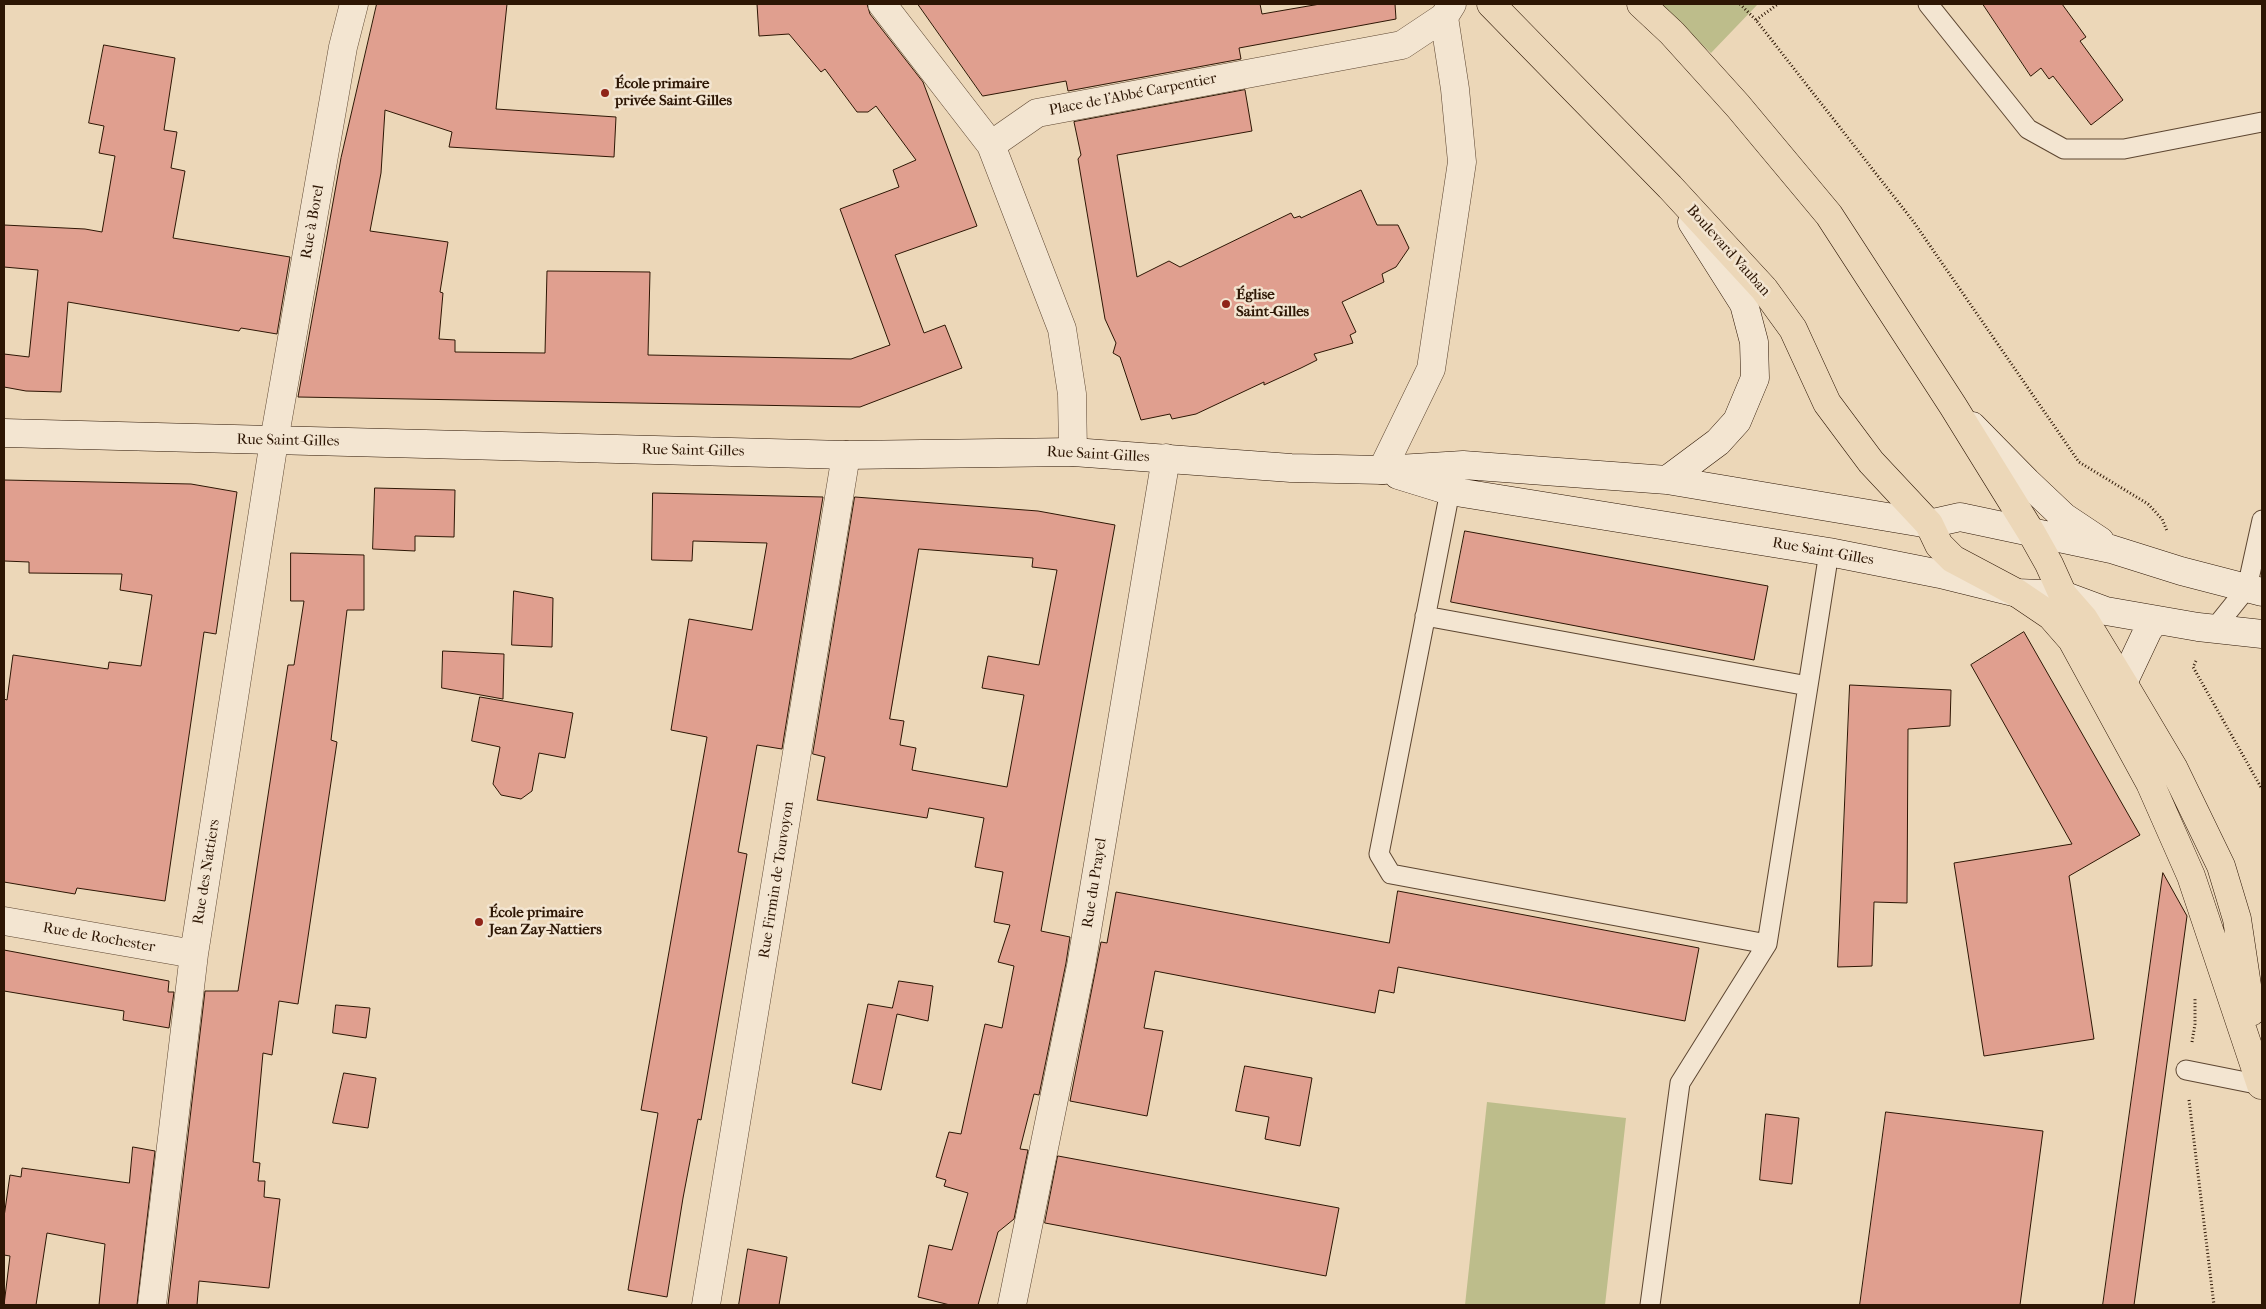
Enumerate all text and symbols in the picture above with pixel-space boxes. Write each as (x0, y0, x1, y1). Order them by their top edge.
street label: Place de l'Abbé Carpentier (1048, 70, 1218, 120)
place label: École primaire privée Saint-Gilles (615, 75, 732, 110)
marker: École primaire privée Saint-Gilles (599, 87, 611, 99)
street label: Rue à Borel (298, 184, 328, 260)
street label: Boulevard Vauban (1682, 202, 1774, 300)
place label: Église Saint-Gilles (1236, 286, 1309, 321)
marker: Église Saint-Gilles (1220, 298, 1232, 310)
street label: Rue Saint-Gilles (236, 431, 340, 451)
street label: Rue Saint-Gilles (641, 441, 745, 461)
street label: Rue Saint-Gilles (1046, 443, 1150, 467)
street label: Rue Saint-Gilles (1771, 534, 1875, 570)
street label: Rue Firmin de Touvoyon (756, 800, 798, 960)
street label: Rue des Nattiers (190, 818, 224, 926)
street label: Rue du Prayel (1079, 837, 1111, 929)
place label: École primaire Jean Zay-Nattiers (489, 904, 602, 939)
marker: École primaire Jean Zay-Nattiers (473, 916, 485, 928)
street label: Rue de Rochester (41, 919, 157, 957)

